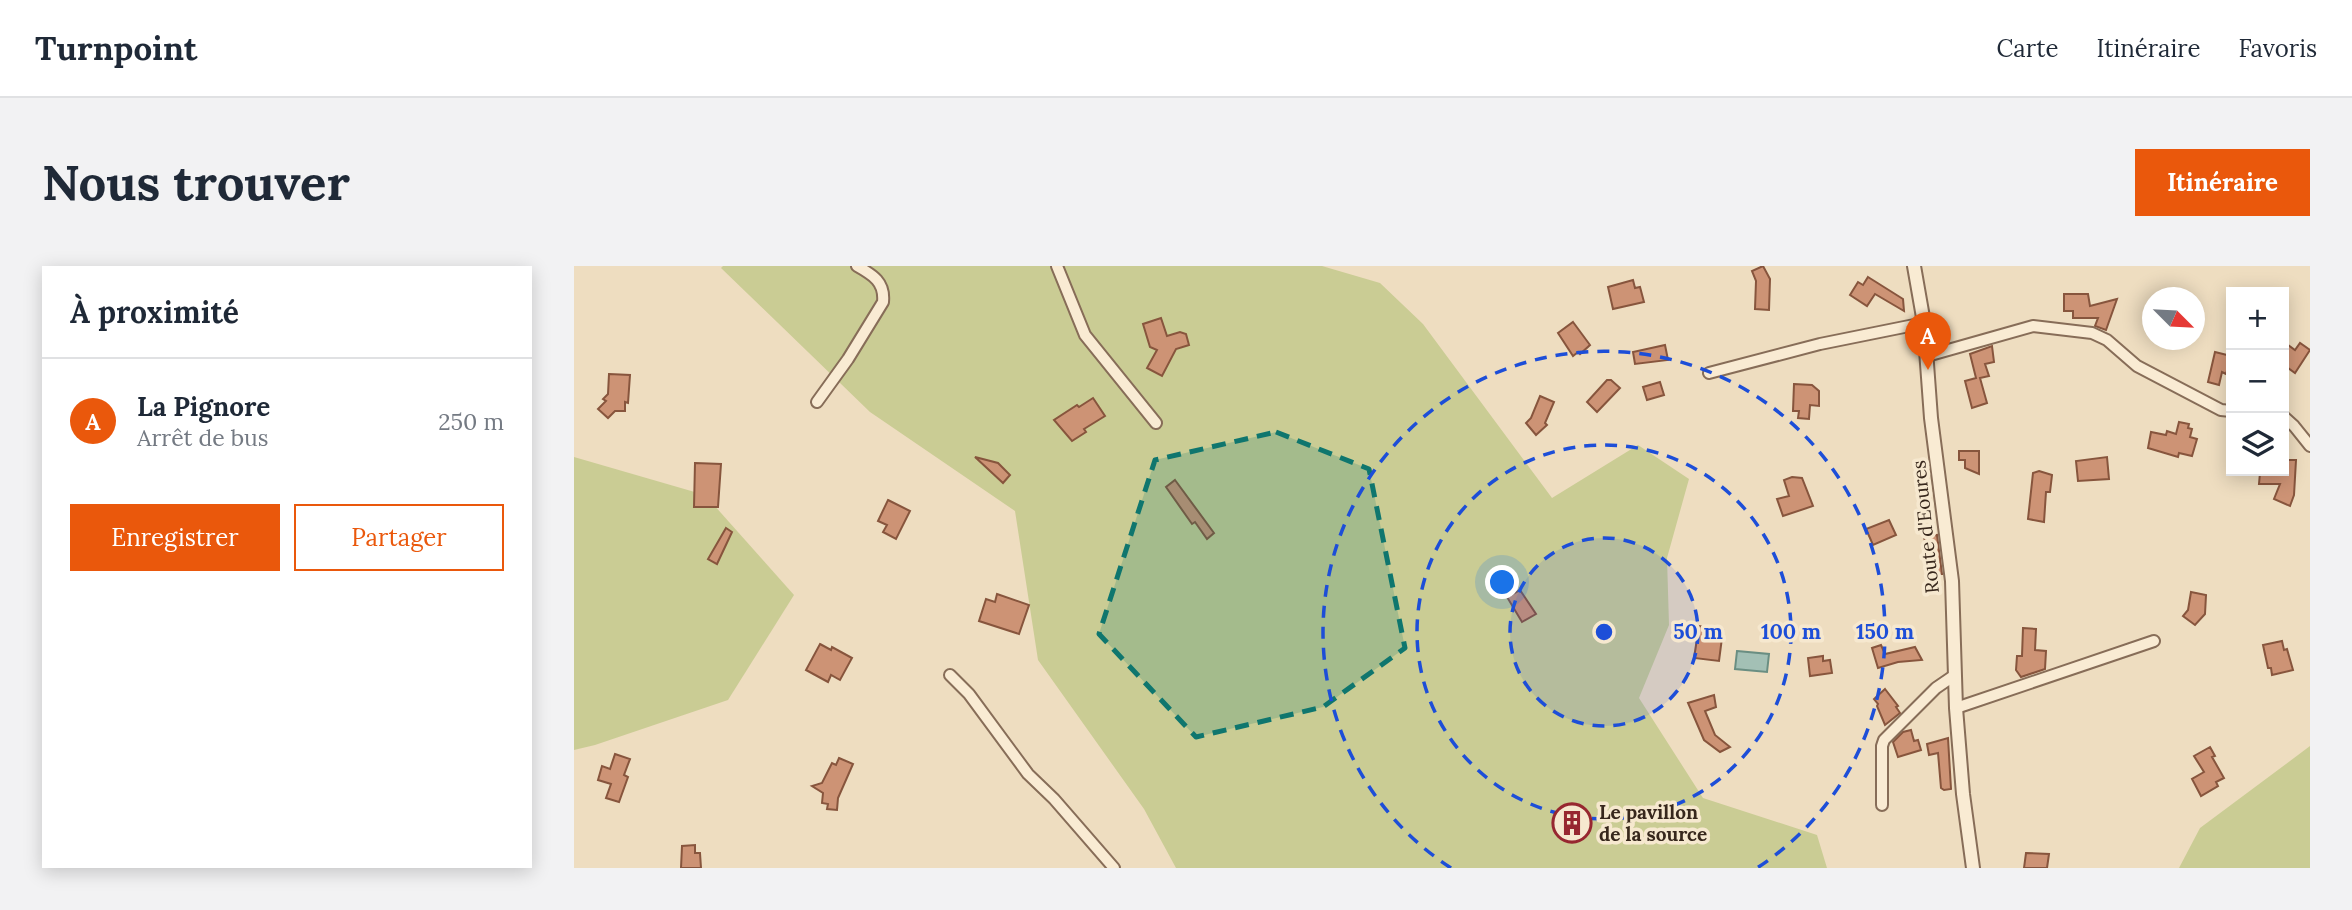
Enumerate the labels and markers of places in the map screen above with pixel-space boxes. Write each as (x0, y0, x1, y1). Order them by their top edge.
pin: A (1905, 312, 1951, 370)
centre of rings (1592, 620, 1616, 644)
place label: Le pavillon de la source (1599, 800, 1707, 846)
building icon: Le pavillon de la source (1551, 802, 1593, 844)

